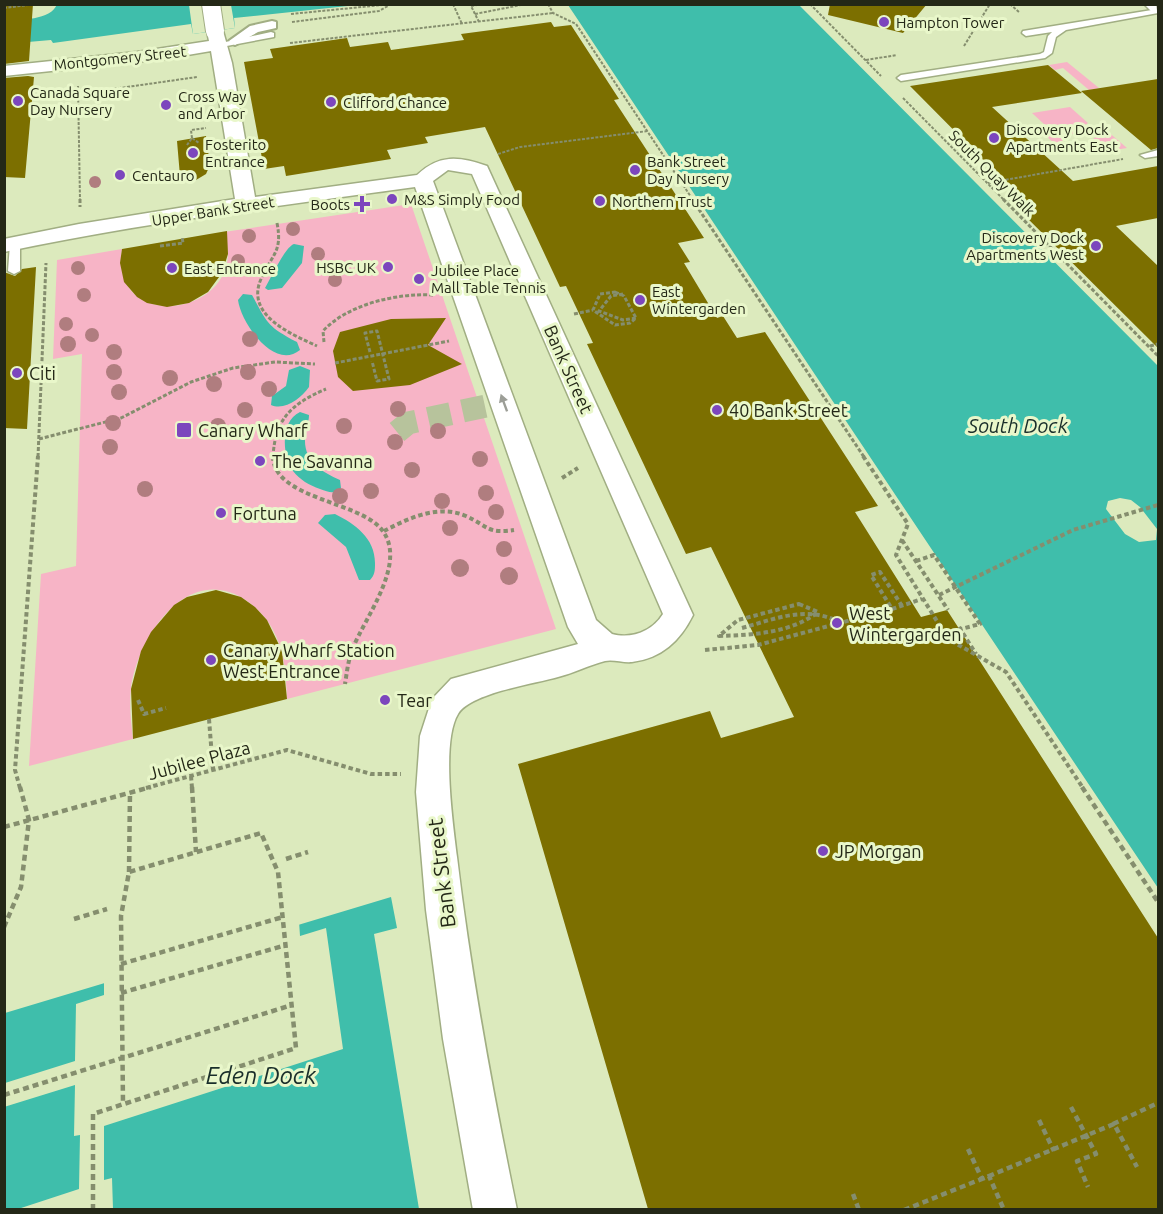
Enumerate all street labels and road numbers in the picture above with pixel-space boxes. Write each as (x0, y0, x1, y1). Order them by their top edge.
street label: Montgomery Street (53, 43, 187, 73)
street label: South Quay Walk (946, 127, 1039, 220)
street label: Upper Bank Street (150, 193, 276, 229)
street label: Bank Street (541, 322, 597, 416)
street label: Jubilee Plaza (146, 737, 252, 783)
street label: Bank Street (422, 817, 460, 929)

